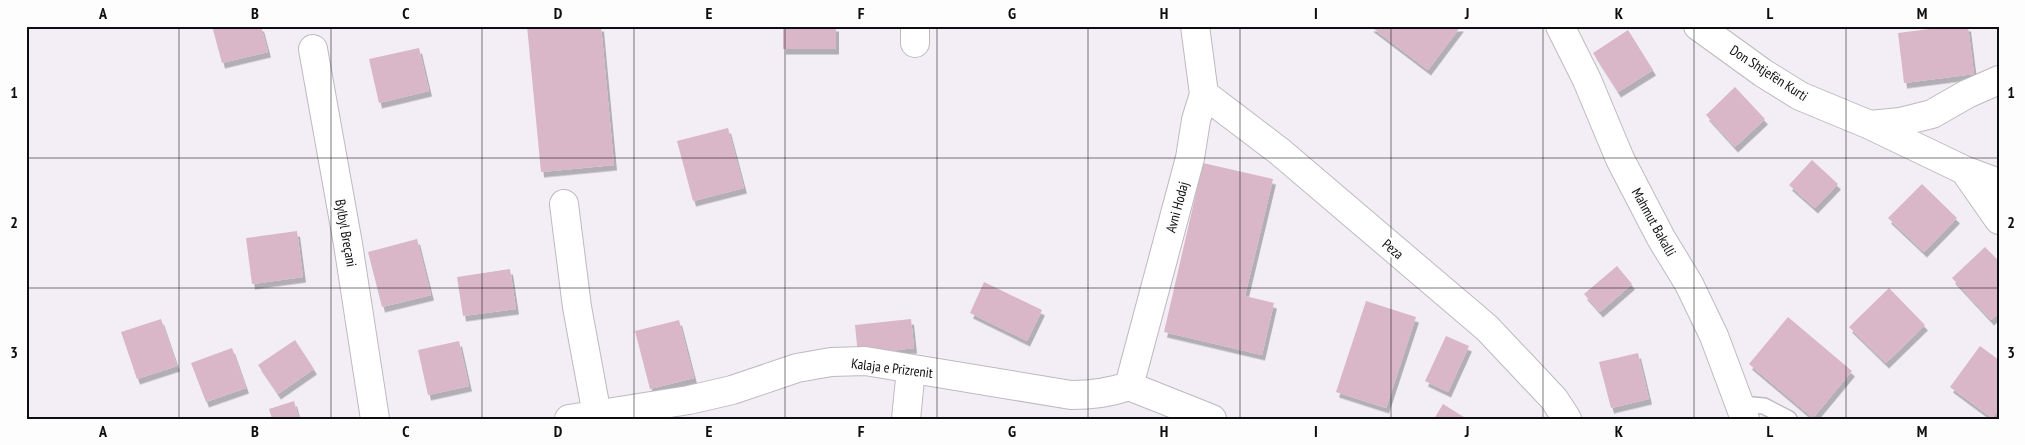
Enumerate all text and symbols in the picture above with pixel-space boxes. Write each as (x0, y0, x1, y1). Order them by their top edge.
text: A (98, 3, 108, 23)
text: B (251, 3, 259, 23)
text: C (402, 3, 410, 23)
text: D (554, 3, 563, 23)
text: E (706, 3, 713, 23)
text: F (858, 3, 865, 23)
text: G (1008, 3, 1016, 23)
text: H (1160, 3, 1168, 23)
text: I (1314, 3, 1318, 23)
text: J (1464, 3, 1469, 23)
text: K (1615, 3, 1624, 23)
text: L (1767, 3, 1774, 23)
text: M (1917, 3, 1927, 23)
street label: Don Shtjefën Kurti (1727, 41, 1811, 105)
text: 1 (10, 82, 18, 102)
text: 1 (2007, 82, 2015, 102)
street label: Avni Hodaj (1162, 180, 1192, 234)
street label: Mahmut Bakalli (1628, 185, 1680, 259)
street label: Bylbyl Breçani (331, 198, 361, 268)
text: 2 (10, 212, 18, 232)
text: 2 (2007, 212, 2015, 232)
street label: Peza (1379, 235, 1407, 263)
text: 3 (10, 342, 18, 362)
text: 3 (2007, 342, 2015, 362)
street label: Kalaja e Prizrenit (850, 354, 934, 382)
text: A (98, 421, 108, 441)
text: B (251, 421, 259, 441)
text: C (402, 421, 410, 441)
text: D (554, 421, 563, 441)
text: E (706, 421, 713, 441)
text: F (858, 421, 865, 441)
text: G (1008, 421, 1016, 441)
text: H (1160, 421, 1168, 441)
text: I (1314, 421, 1318, 441)
text: J (1464, 421, 1469, 441)
text: K (1615, 421, 1624, 441)
text: L (1767, 421, 1774, 441)
text: M (1917, 421, 1927, 441)

